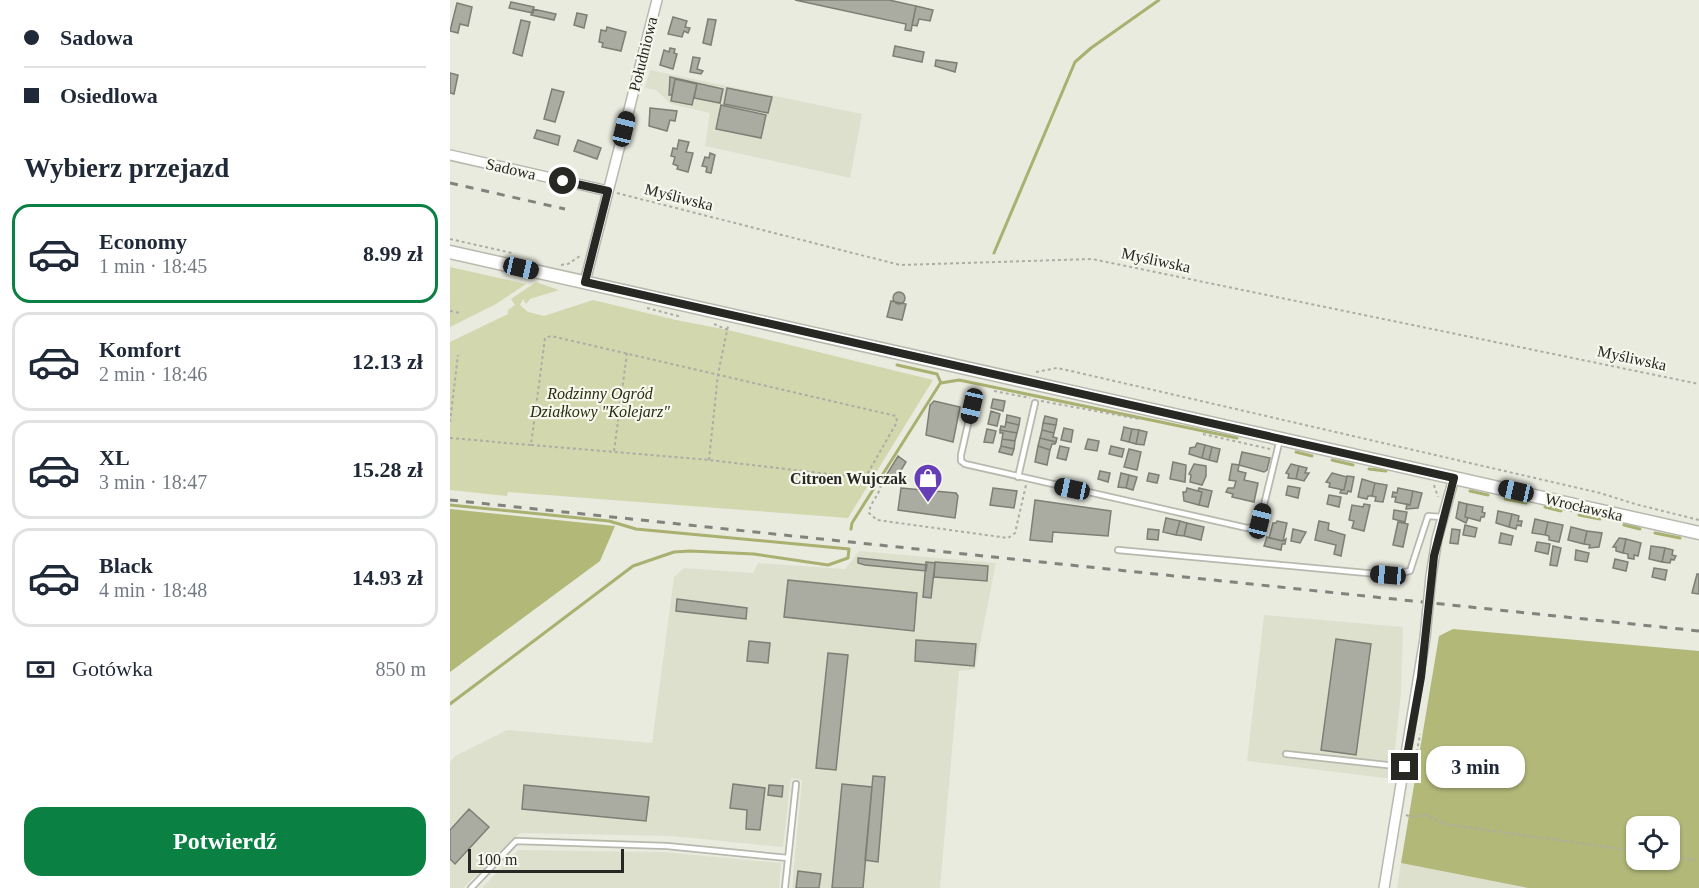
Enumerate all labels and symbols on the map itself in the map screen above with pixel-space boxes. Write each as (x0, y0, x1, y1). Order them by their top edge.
street label: Południowa (626, 15, 660, 93)
car (611, 109, 637, 149)
street label: Sadowa (484, 155, 538, 183)
route start (549, 167, 576, 194)
street label: Myśliwska (643, 180, 715, 215)
street label: Myśliwska (1120, 244, 1192, 277)
car (501, 255, 541, 281)
street label: Myśliwska (1596, 342, 1668, 375)
park label: Rodzinny Ogród Działkowy "Kolejarz" (529, 385, 670, 421)
car (959, 386, 985, 426)
shop icon: Citroen Wujczak (912, 462, 944, 504)
place label: Citroen Wujczak (790, 470, 907, 488)
car (1053, 476, 1091, 502)
car (1496, 478, 1536, 504)
street label: Wrocławska (1543, 490, 1625, 524)
car (1247, 501, 1273, 541)
car (1369, 564, 1407, 586)
callout: 3 min (1426, 746, 1525, 788)
route end (1391, 753, 1418, 780)
scale bar (468, 846, 624, 874)

